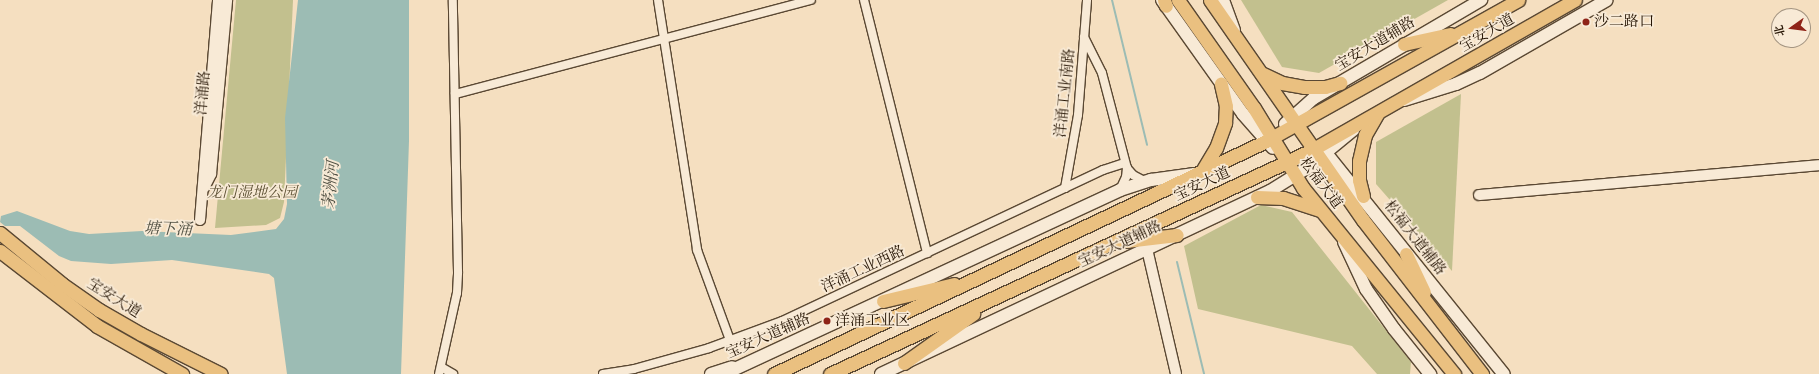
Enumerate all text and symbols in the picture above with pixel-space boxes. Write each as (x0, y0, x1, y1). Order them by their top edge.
north arrow (1771, 8, 1811, 48)
street label: 宝安大道 (1457, 10, 1517, 56)
street label: 宝安大道辅路 (1332, 13, 1418, 75)
place label: 沙二路口 (1594, 13, 1654, 31)
marker: 沙二路口 (1581, 17, 1591, 27)
text: 北 (1772, 24, 1787, 38)
street label: 洋涌工业南路 (1051, 47, 1079, 139)
street label: 洋涌路 (192, 70, 214, 116)
street label: 松福大道 (1296, 154, 1346, 212)
water label: 茅洲河 (319, 160, 343, 210)
street label: 宝安大道 (1171, 163, 1233, 205)
park label: 龙门湿地公园 (207, 184, 297, 202)
street label: 松福大道辅路 (1380, 197, 1450, 279)
street label: 宝安大道辅路 (1075, 217, 1165, 271)
water label: 塘下涌 (144, 219, 192, 239)
street label: 洋涌工业西路 (818, 242, 908, 296)
street label: 宝安大道 (84, 274, 144, 322)
street label: 宝安大道辅路 (723, 309, 813, 363)
place label: 洋涌工业区 (835, 312, 910, 330)
marker: 洋涌工业区 (822, 316, 832, 326)

